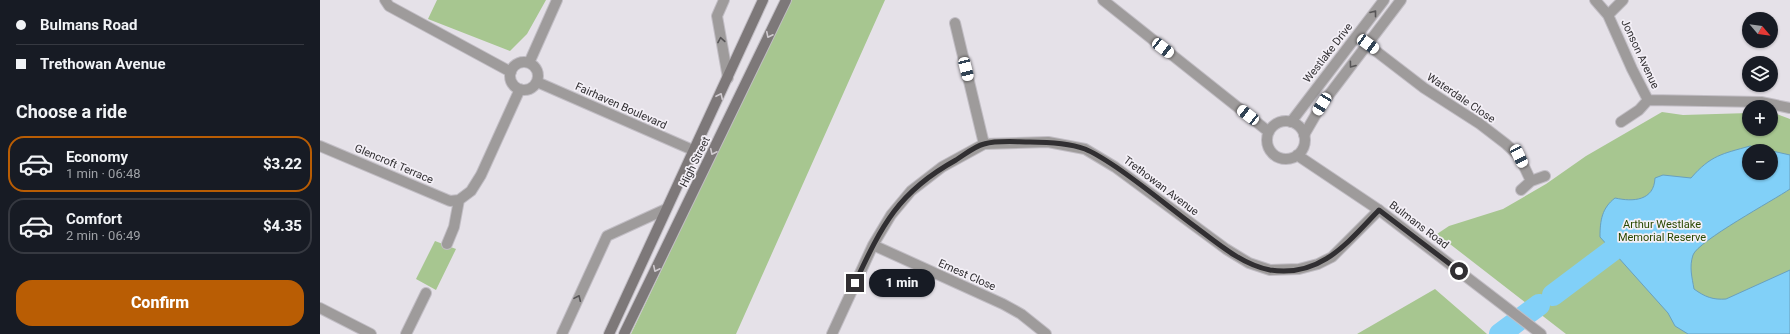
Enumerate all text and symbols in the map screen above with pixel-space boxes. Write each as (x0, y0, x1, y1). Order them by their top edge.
one-way arrow (1369, 10, 1377, 17)
north arrow (1742, 12, 1778, 48)
map controls (1742, 12, 1778, 180)
text: Bulmans Road (40, 16, 137, 34)
street label: Jonson Avenue (1618, 17, 1662, 91)
street label: Westlake Drive (1301, 20, 1355, 85)
one-way arrow (766, 31, 774, 38)
car (1355, 32, 1381, 56)
car (1150, 36, 1176, 60)
one-way arrow (717, 37, 726, 43)
text: Trethowan Avenue (40, 55, 166, 73)
car (957, 56, 975, 82)
button: layers (1742, 56, 1778, 92)
one-way arrow (1350, 60, 1357, 67)
street label: Waterdale Close (1424, 70, 1498, 126)
street label: Fairhaven Boulevard (573, 80, 669, 132)
car (1311, 91, 1333, 117)
one-way arrow (715, 92, 723, 100)
button: + (1742, 100, 1778, 136)
text: Choose a ride (16, 101, 127, 122)
car (1235, 103, 1261, 127)
street label: High Street (677, 134, 713, 189)
street label: Glencroft Terrace (353, 142, 436, 187)
car (1508, 143, 1530, 169)
button: − (1742, 144, 1778, 180)
icon: car (18, 146, 54, 182)
text: Economy (66, 148, 128, 166)
one-way arrow (710, 148, 717, 155)
street label: Trethowan Avenue (1121, 154, 1201, 219)
text: $3.22 (263, 155, 302, 173)
text: 1 min · 06:48 (66, 166, 141, 181)
street label: Bulmans Road (1387, 198, 1451, 252)
icon: car (18, 208, 54, 244)
text: Comfort (66, 210, 122, 228)
text: $4.35 (263, 217, 302, 235)
park label: Arthur Westlake Memorial Reserve (1618, 218, 1706, 244)
text: 2 min · 06:49 (66, 228, 141, 243)
street label: Ernest Close (936, 257, 998, 294)
route start (1450, 262, 1468, 280)
one-way arrow (653, 265, 661, 272)
callout: 1 min (869, 269, 935, 297)
route end (846, 274, 864, 292)
text: 1 min (886, 275, 918, 290)
button: Confirm (16, 280, 304, 326)
one-way arrow (573, 295, 581, 303)

